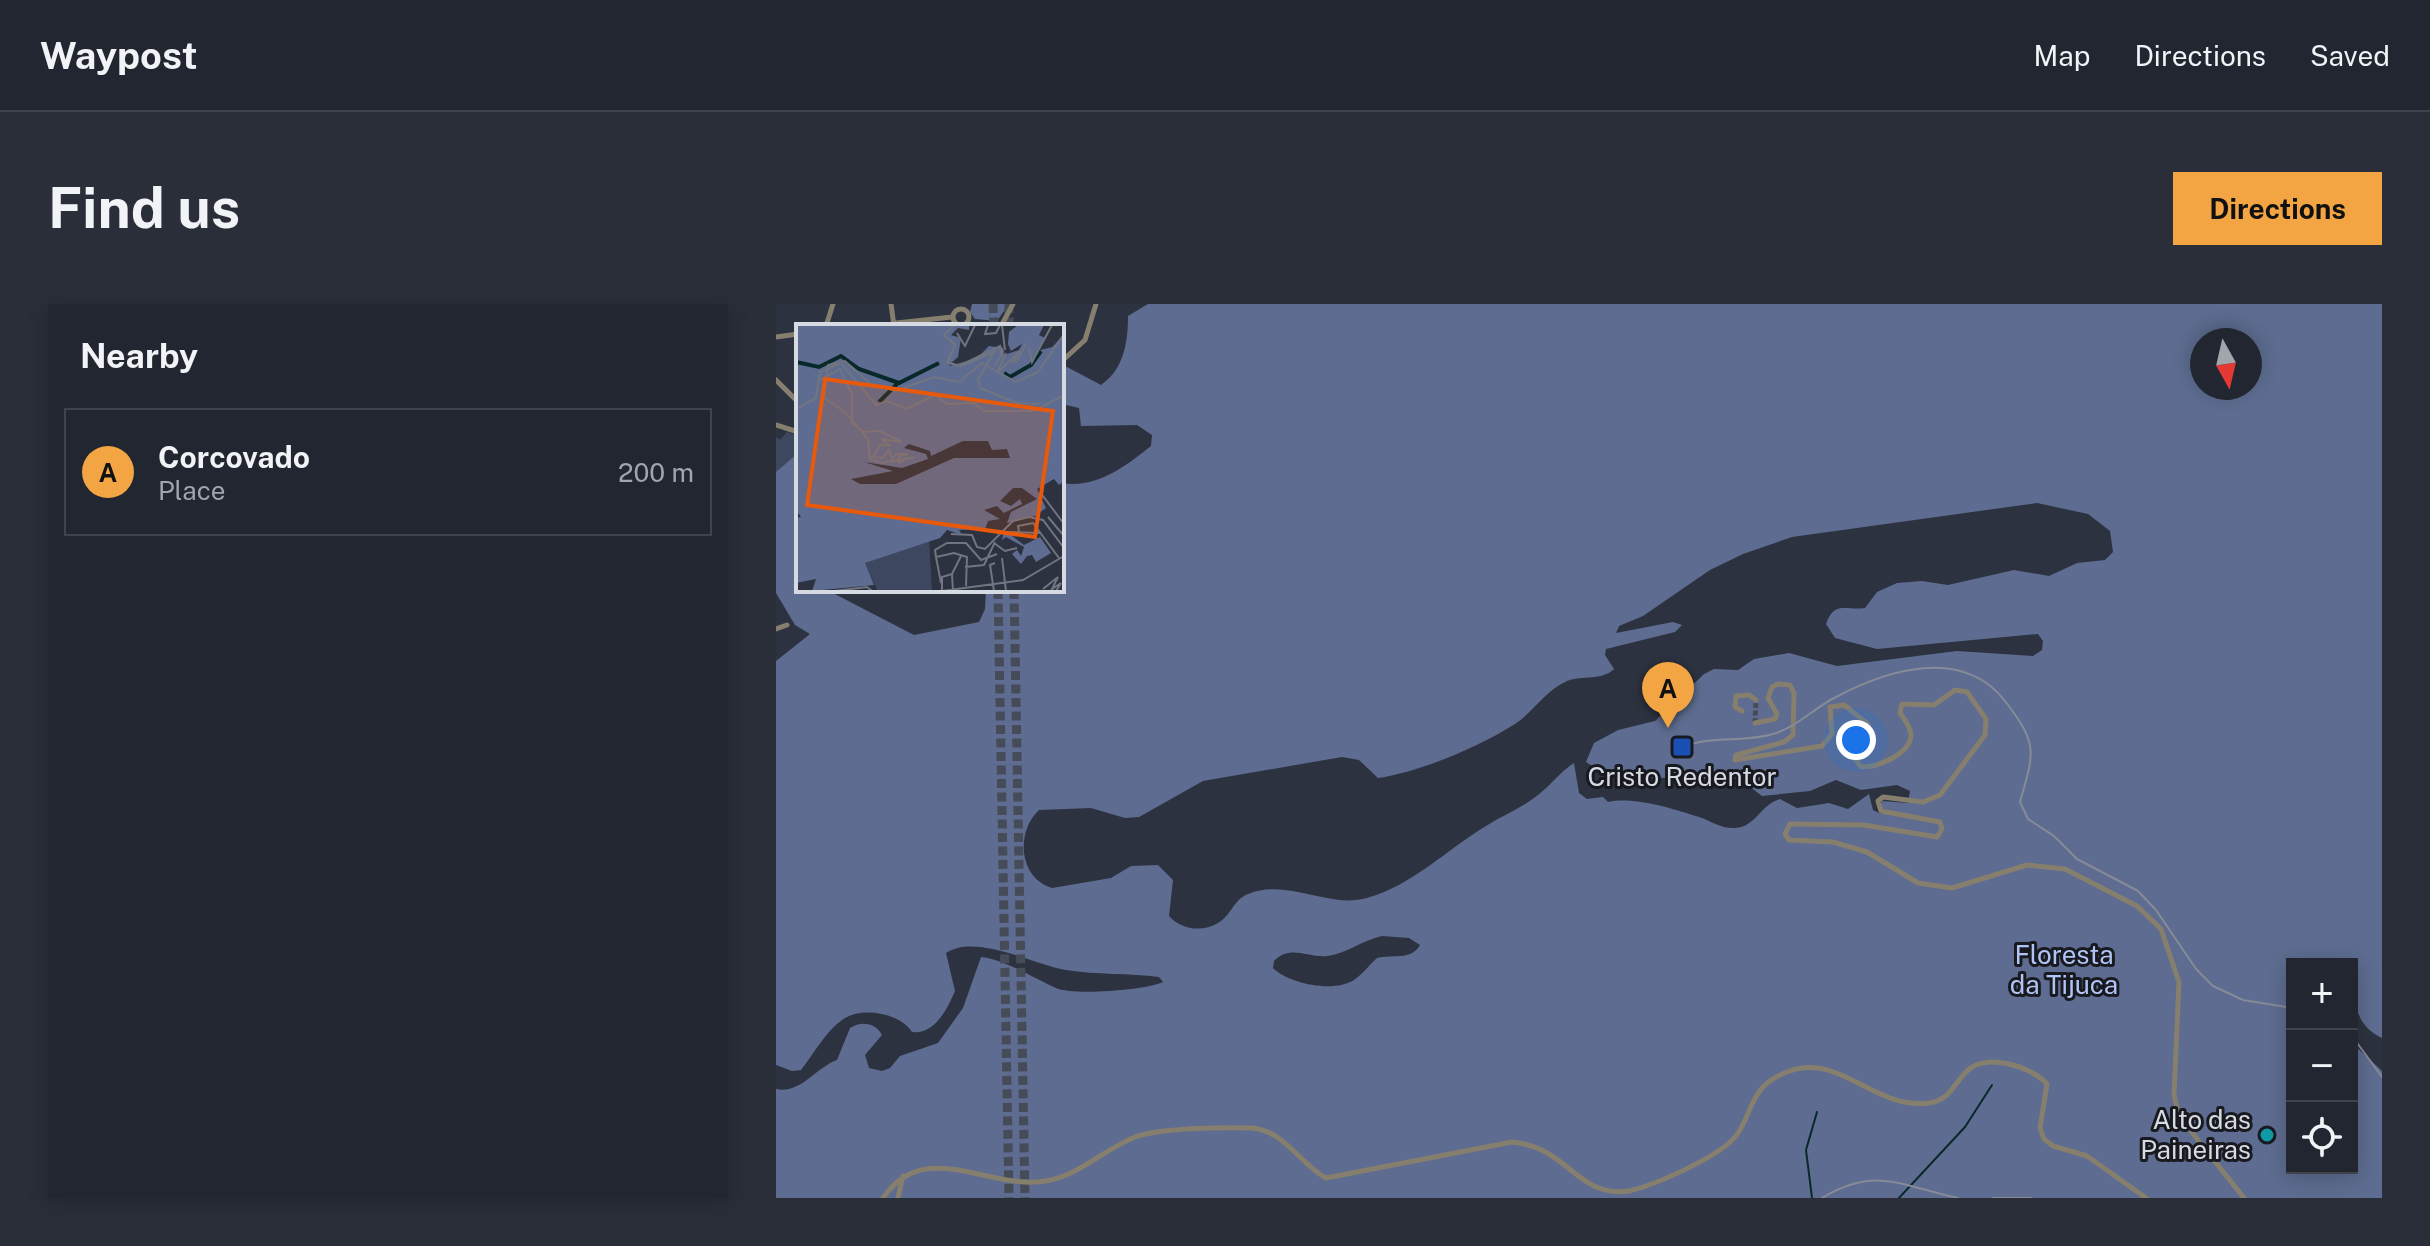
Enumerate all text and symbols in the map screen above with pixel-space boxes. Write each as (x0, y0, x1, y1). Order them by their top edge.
text: Waypost (40, 33, 198, 78)
text: Map (2034, 39, 2090, 72)
text: Directions (2134, 39, 2266, 72)
text: Saved (2310, 39, 2390, 72)
button: Directions (2173, 172, 2382, 245)
text: Find us (48, 175, 240, 241)
inset map (796, 324, 1064, 592)
north arrow (2190, 328, 2262, 400)
text: Nearby (80, 336, 198, 376)
text: Corcovado (158, 439, 310, 475)
text: A (99, 457, 117, 488)
text: 200 m (618, 457, 694, 488)
text: Place (158, 475, 225, 506)
pin: A (1642, 662, 1694, 728)
your location (1836, 720, 1876, 760)
marker: Cristo Redentor (1671, 736, 1693, 758)
place label: Cristo Redentor (1587, 761, 1777, 792)
park label: Floresta da Tijuca (2010, 939, 2118, 1000)
map controls (2286, 958, 2358, 1174)
button: + (2286, 958, 2358, 1030)
button: − (2286, 1030, 2358, 1102)
button: locate (2286, 1102, 2358, 1174)
place label: Alto das Paineiras (2140, 1104, 2251, 1165)
marker: Alto das Paineiras (2258, 1126, 2276, 1144)

